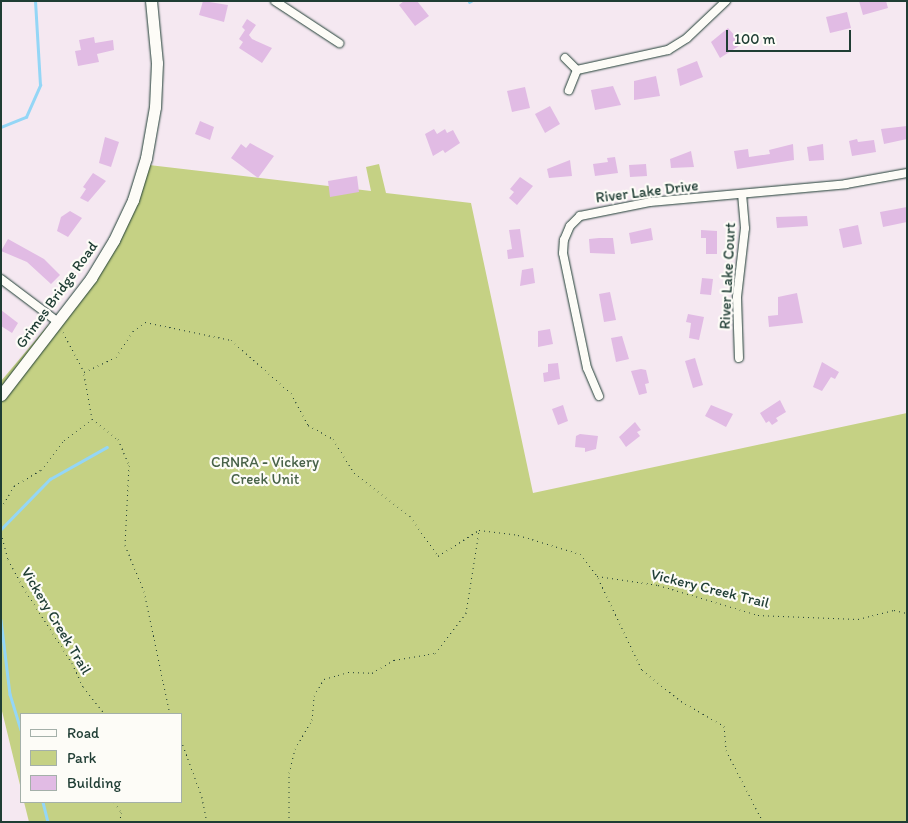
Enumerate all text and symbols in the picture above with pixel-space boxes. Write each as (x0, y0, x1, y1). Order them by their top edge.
scale bar (728, 20, 853, 52)
text: 100 m (734, 30, 775, 48)
street label: River Lake Drive (595, 177, 699, 207)
street label: River Lake Court (716, 222, 740, 330)
street label: Grimes Bridge Road (12, 238, 102, 352)
park label: CRNRA - Vickery Creek Unit (211, 453, 319, 488)
street label: Vickery Creek Trail (17, 565, 95, 677)
street label: Vickery Creek Trail (649, 566, 771, 612)
legend (20, 713, 182, 803)
text: Road (67, 724, 99, 742)
text: Park (67, 749, 97, 767)
text: Building (67, 774, 121, 792)

